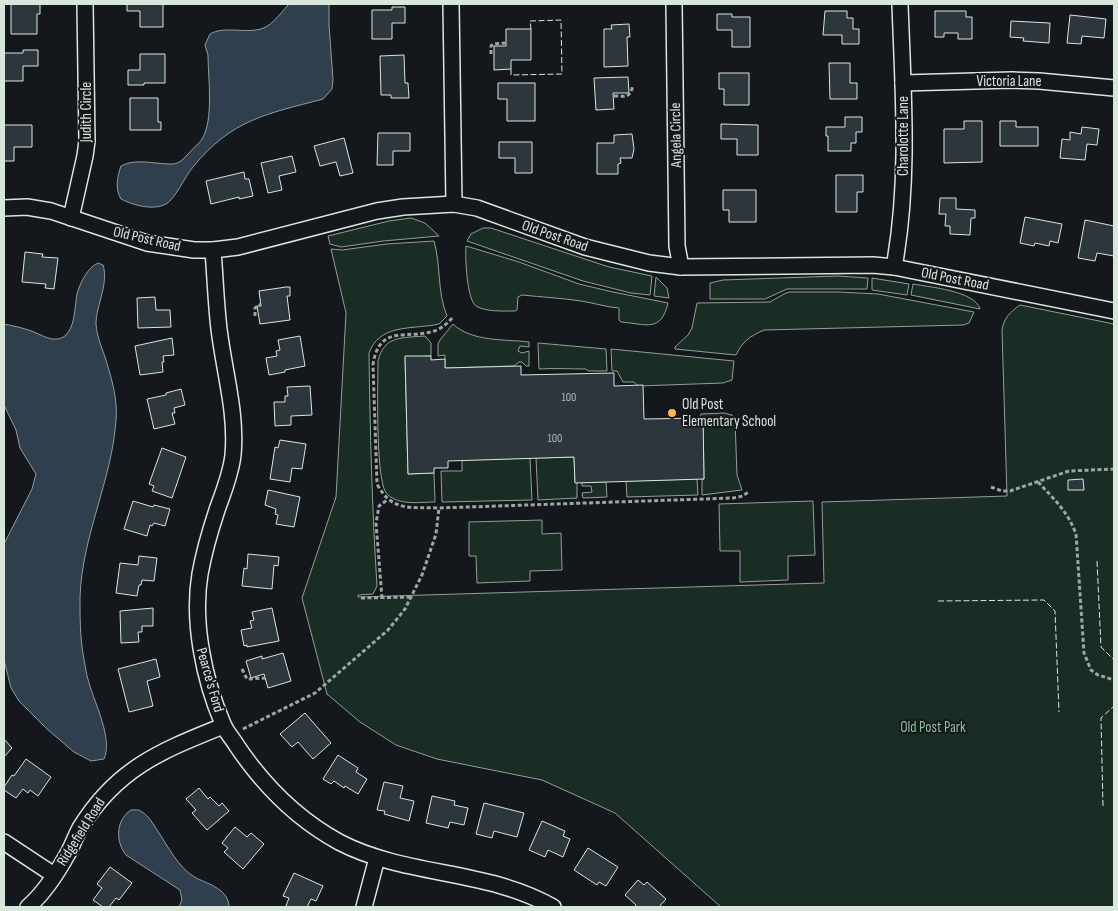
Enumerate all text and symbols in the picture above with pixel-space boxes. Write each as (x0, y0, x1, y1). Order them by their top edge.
street label: Victoria Lane (976, 72, 1042, 91)
street label: Judith Circle (77, 82, 96, 143)
street label: Charolotte Lane (894, 96, 913, 176)
street label: Angela Circle (666, 102, 686, 169)
street label: Old Post Road (519, 216, 591, 256)
street label: Old Post Road (111, 222, 183, 256)
street label: Old Post Road (919, 263, 991, 295)
house number: 100 (562, 390, 576, 405)
place label: Old Post Elementary School (682, 395, 776, 431)
marker: Old Post Elementary School (666, 407, 678, 419)
house number: 100 (548, 431, 562, 446)
street label: Pearce's Ford (192, 646, 228, 714)
park label: Old Post Park (900, 718, 966, 737)
street label: Ridgefield Road (53, 794, 109, 870)

